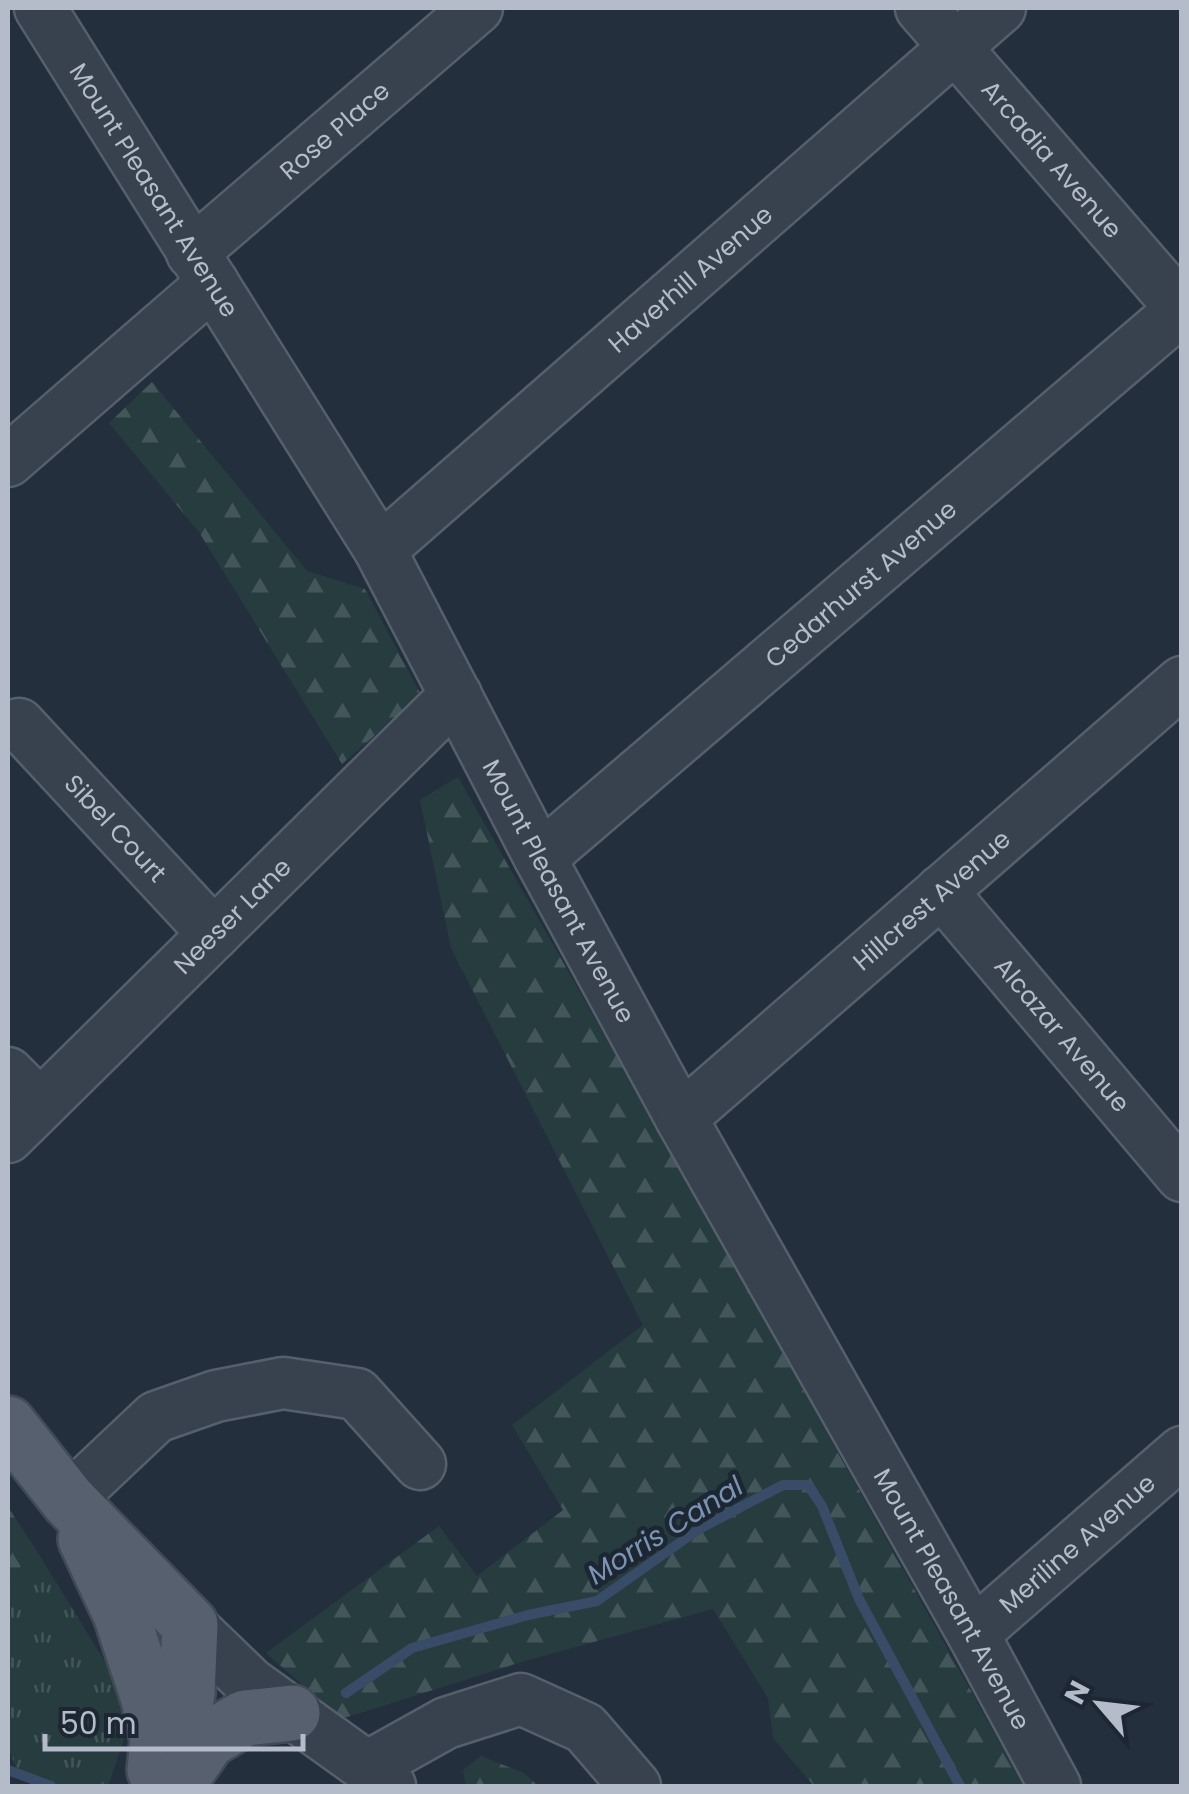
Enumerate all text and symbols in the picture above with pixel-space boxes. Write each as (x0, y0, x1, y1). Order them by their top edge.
street label: Mount Pleasant Avenue (61, 56, 247, 324)
street label: Arcadia Avenue (973, 73, 1130, 246)
street label: Rose Place (272, 74, 397, 188)
street label: Haverhill Avenue (601, 198, 780, 361)
street label: Cedarhurst Avenue (758, 492, 964, 676)
street label: Mount Pleasant Avenue (474, 753, 643, 1029)
street label: Sibel Court (56, 767, 174, 890)
street label: Hillcrest Avenue (845, 822, 1018, 979)
street label: Neeser Lane (166, 850, 299, 982)
street label: Alcazar Avenue (986, 950, 1138, 1120)
street label: Mount Pleasant Avenue (865, 1462, 1039, 1736)
street label: Meriline Avenue (992, 1466, 1163, 1622)
water label: Morris Canal (580, 1467, 751, 1594)
north arrow (1049, 1654, 1149, 1754)
text: N (1055, 1674, 1100, 1711)
scale bar (45, 1689, 302, 1751)
text: 50 m (60, 1702, 137, 1745)

